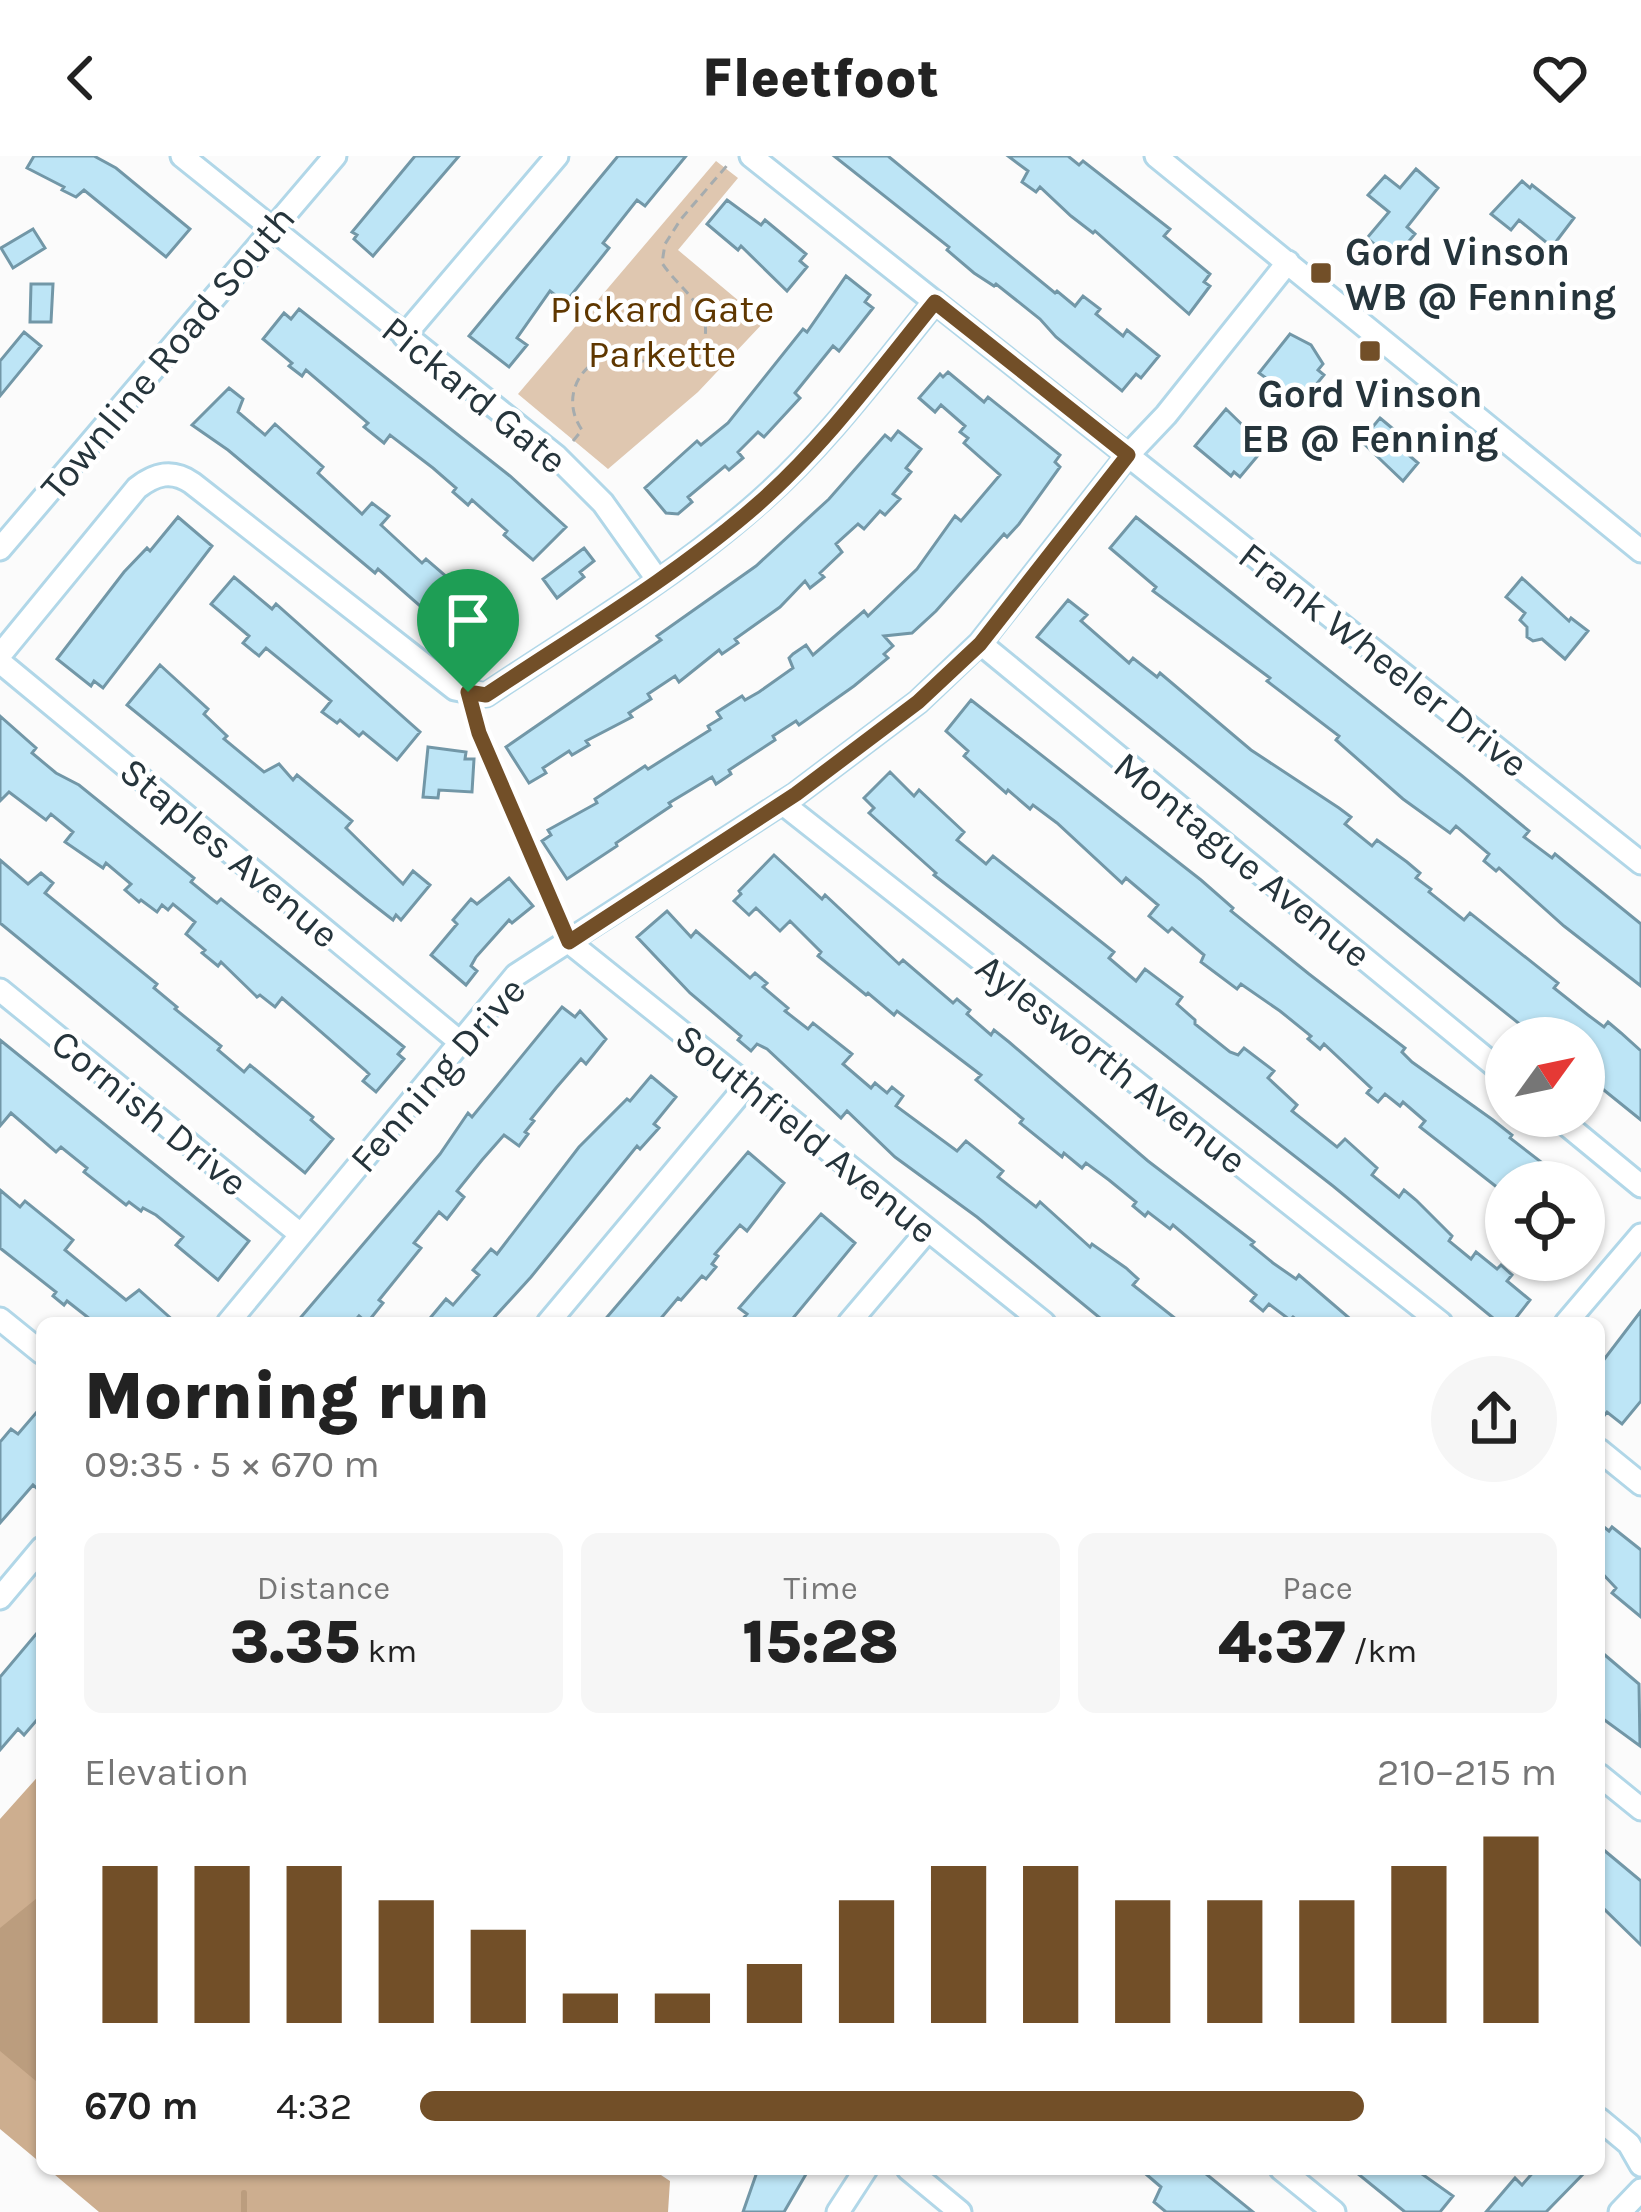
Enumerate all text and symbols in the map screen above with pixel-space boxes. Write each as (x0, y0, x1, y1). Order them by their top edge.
icon: back (48, 45, 114, 111)
icon: heart (1527, 45, 1593, 111)
text: Fleetfoot (702, 46, 939, 110)
street label: Townline Road South (31, 196, 305, 509)
place label: Gord Vinson WB @ Fenning (1345, 229, 1616, 320)
marker: Gord Vinson WB @ Fenning (1308, 260, 1334, 286)
park label: Pickard Gate Parkette (550, 286, 774, 377)
street label: Pickard Gate (373, 306, 576, 483)
marker: Gord Vinson EB @ Fenning (1357, 338, 1383, 364)
place label: Gord Vinson EB @ Fenning (1241, 371, 1499, 462)
street label: Frank Wheeler Drive (1229, 532, 1537, 787)
pin (417, 569, 519, 692)
icon: arrive (435, 587, 501, 653)
street label: Montague Avenue (1105, 742, 1380, 977)
street label: Staples Avenue (111, 748, 348, 958)
street label: Aylesworth Avenue (967, 944, 1256, 1184)
street label: Fenning Drive (340, 968, 535, 1182)
street label: Southfield Avenue (666, 1014, 946, 1253)
north arrow (1485, 1017, 1605, 1137)
map controls (1485, 1017, 1605, 1281)
street label: Cornish Drive (42, 1020, 257, 1206)
button: locate (1485, 1161, 1605, 1281)
button: share (1431, 1356, 1557, 1482)
text: Morning run (84, 1357, 490, 1435)
text: 09:35 · 5 × 670 m (84, 1441, 380, 1487)
text: Distance (257, 1569, 390, 1607)
text: Time (783, 1569, 858, 1607)
text: Pace (1282, 1569, 1353, 1607)
text: 3.35 (230, 1607, 360, 1677)
text: 15:28 (742, 1607, 899, 1677)
text: 4:37 (1218, 1607, 1346, 1677)
text: km (360, 1632, 417, 1670)
text: /km (1346, 1632, 1417, 1670)
text: Elevation (84, 1749, 249, 1795)
text: 210–215 m (1377, 1749, 1557, 1795)
text: 670 m (84, 2083, 199, 2129)
text: 4:32 (276, 2083, 352, 2129)

